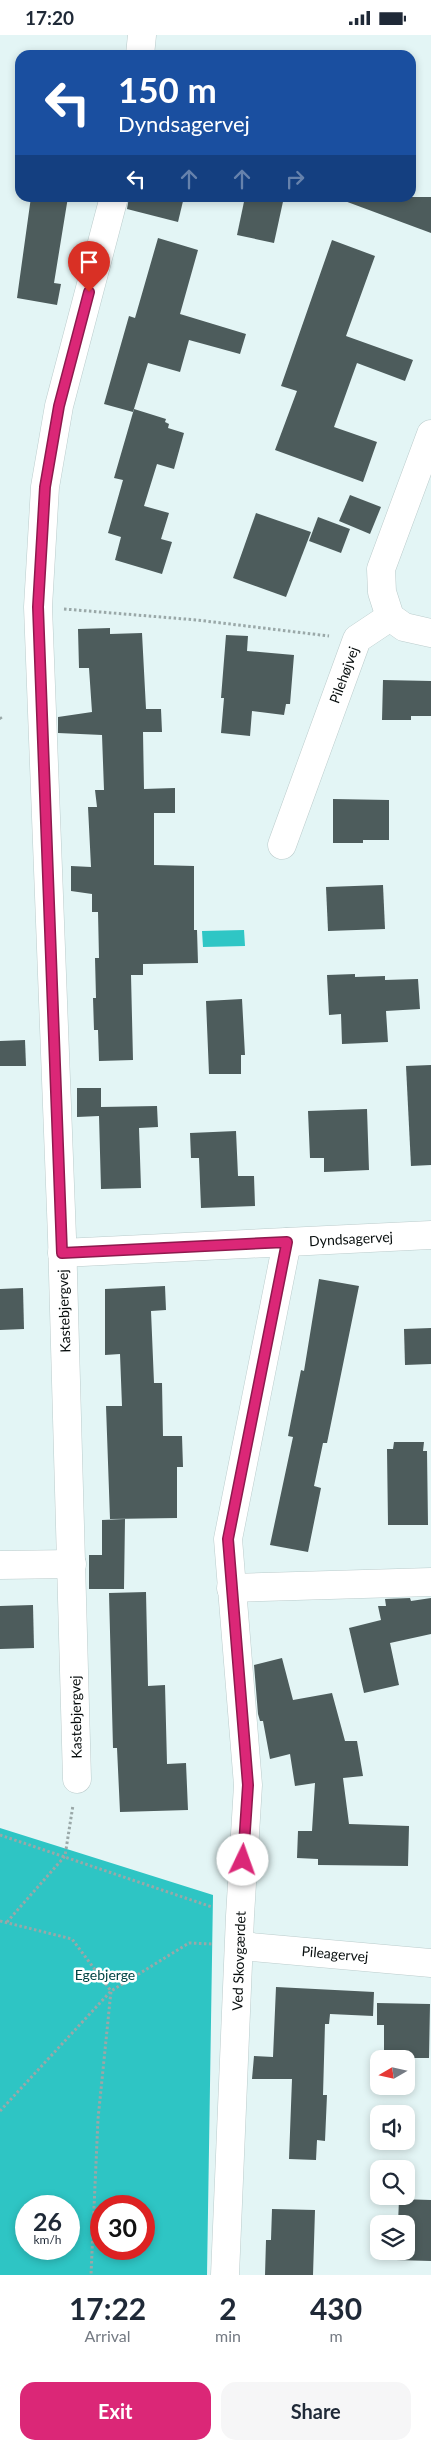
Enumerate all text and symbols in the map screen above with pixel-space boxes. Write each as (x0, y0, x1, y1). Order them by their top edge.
text: 17:20 (25, 6, 74, 29)
text: 150 m (118, 68, 217, 110)
icon: left (35, 70, 100, 135)
text: Dyndsagervej (118, 110, 250, 137)
icon: left (122, 165, 150, 193)
icon: ahead (175, 165, 203, 193)
icon: ahead (228, 165, 256, 193)
icon: right (281, 165, 309, 193)
pin (68, 241, 110, 292)
icon: arrive (75, 248, 103, 276)
street label: Pilehøjvej (325, 644, 362, 706)
street label: Dyndsagervej (309, 1228, 393, 1249)
street label: Kastebjergvej (54, 1269, 73, 1353)
street label: Kastebjergvej (66, 1675, 85, 1759)
position arrow (216, 1833, 268, 1885)
street label: Ved Skovgærdet (228, 1911, 249, 2011)
street label: Pileagervej (301, 1942, 369, 1965)
park label: Egebjerge (75, 1966, 135, 1983)
north arrow (370, 2050, 415, 2095)
map controls (370, 2050, 415, 2260)
button: sound (370, 2105, 415, 2150)
button: search (370, 2160, 415, 2205)
speed limit sign: 30 (90, 2195, 155, 2260)
text: 26 (33, 2206, 62, 2236)
button: layers (370, 2215, 415, 2260)
text: km/h (33, 2232, 62, 2247)
text: 17:22 (69, 2290, 146, 2326)
text: 2 (219, 2290, 237, 2326)
text: 430 (310, 2290, 362, 2326)
text: Arrival (84, 2326, 131, 2345)
text: min (215, 2326, 241, 2345)
text: m (329, 2326, 343, 2345)
button: Exit (20, 2382, 211, 2440)
button: Share (221, 2382, 411, 2440)

